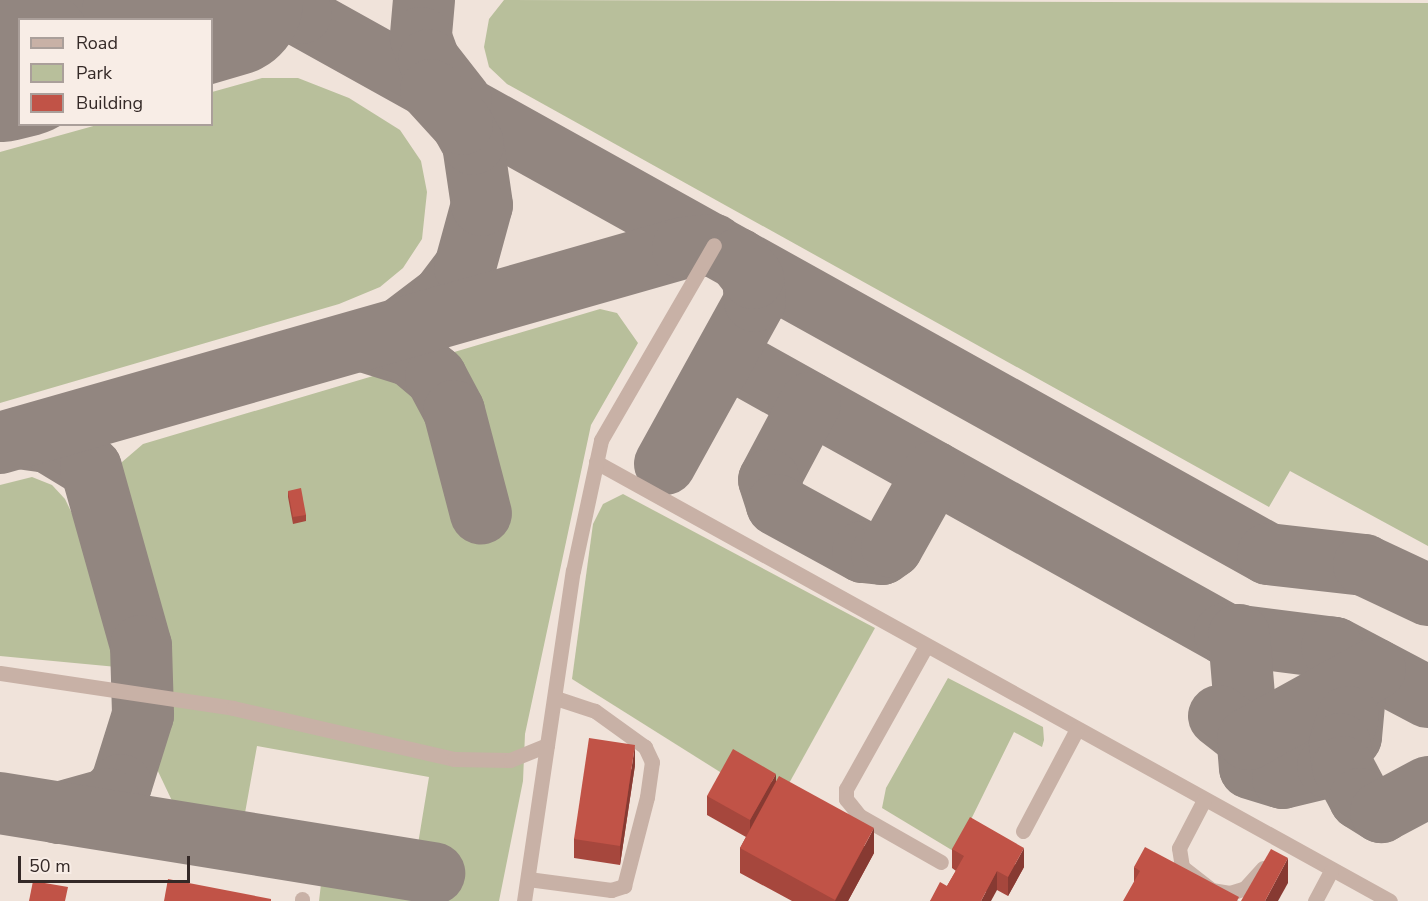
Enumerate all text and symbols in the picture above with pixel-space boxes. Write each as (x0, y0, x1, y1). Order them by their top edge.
legend (18, 18, 213, 126)
text: Road (76, 31, 118, 55)
text: Park (76, 61, 112, 85)
text: Building (76, 91, 143, 115)
scale bar (21, 844, 194, 882)
text: 50 m (29, 854, 71, 878)

